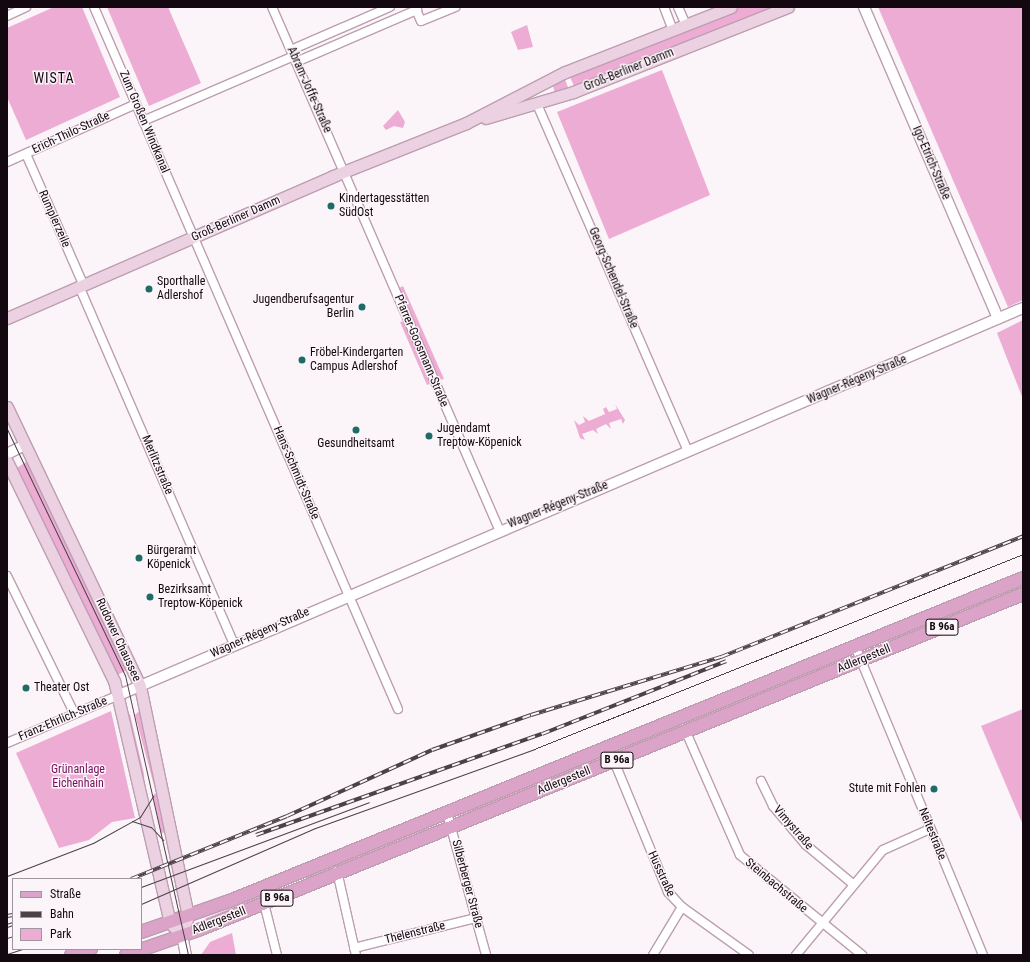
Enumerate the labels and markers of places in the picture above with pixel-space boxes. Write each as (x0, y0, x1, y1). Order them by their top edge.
place label: Kindertagesstätten SüdOst (339, 192, 429, 220)
marker: Kindertagesstätten SüdOst (326, 201, 336, 211)
place label: Sporthalle Adlershof (157, 275, 205, 303)
marker: Sporthalle Adlershof (144, 284, 154, 294)
place label: Jugendberufsagentur Berlin (253, 293, 354, 321)
marker: Jugendberufsagentur Berlin (357, 302, 367, 312)
place label: Fröbel-Kindergarten Campus Adlershof (310, 346, 403, 374)
marker: Fröbel-Kindergarten Campus Adlershof (297, 355, 307, 365)
place label: Jugendamt Treptow-Köpenick (437, 422, 522, 450)
marker: Gesundheitsamt (351, 425, 361, 435)
marker: Jugendamt Treptow-Köpenick (424, 431, 434, 441)
place label: Gesundheitsamt (317, 437, 395, 451)
place label: Bürgeramt Köpenick (147, 544, 196, 572)
marker: Bürgeramt Köpenick (134, 553, 144, 563)
place label: Bezirksamt Treptow-Köpenick (158, 583, 243, 611)
marker: Bezirksamt Treptow-Köpenick (145, 592, 155, 602)
place label: Theater Ost (34, 681, 89, 695)
marker: Theater Ost (21, 683, 31, 693)
place label: Stute mit Fohlen (849, 782, 926, 796)
marker: Stute mit Fohlen (929, 784, 939, 794)

